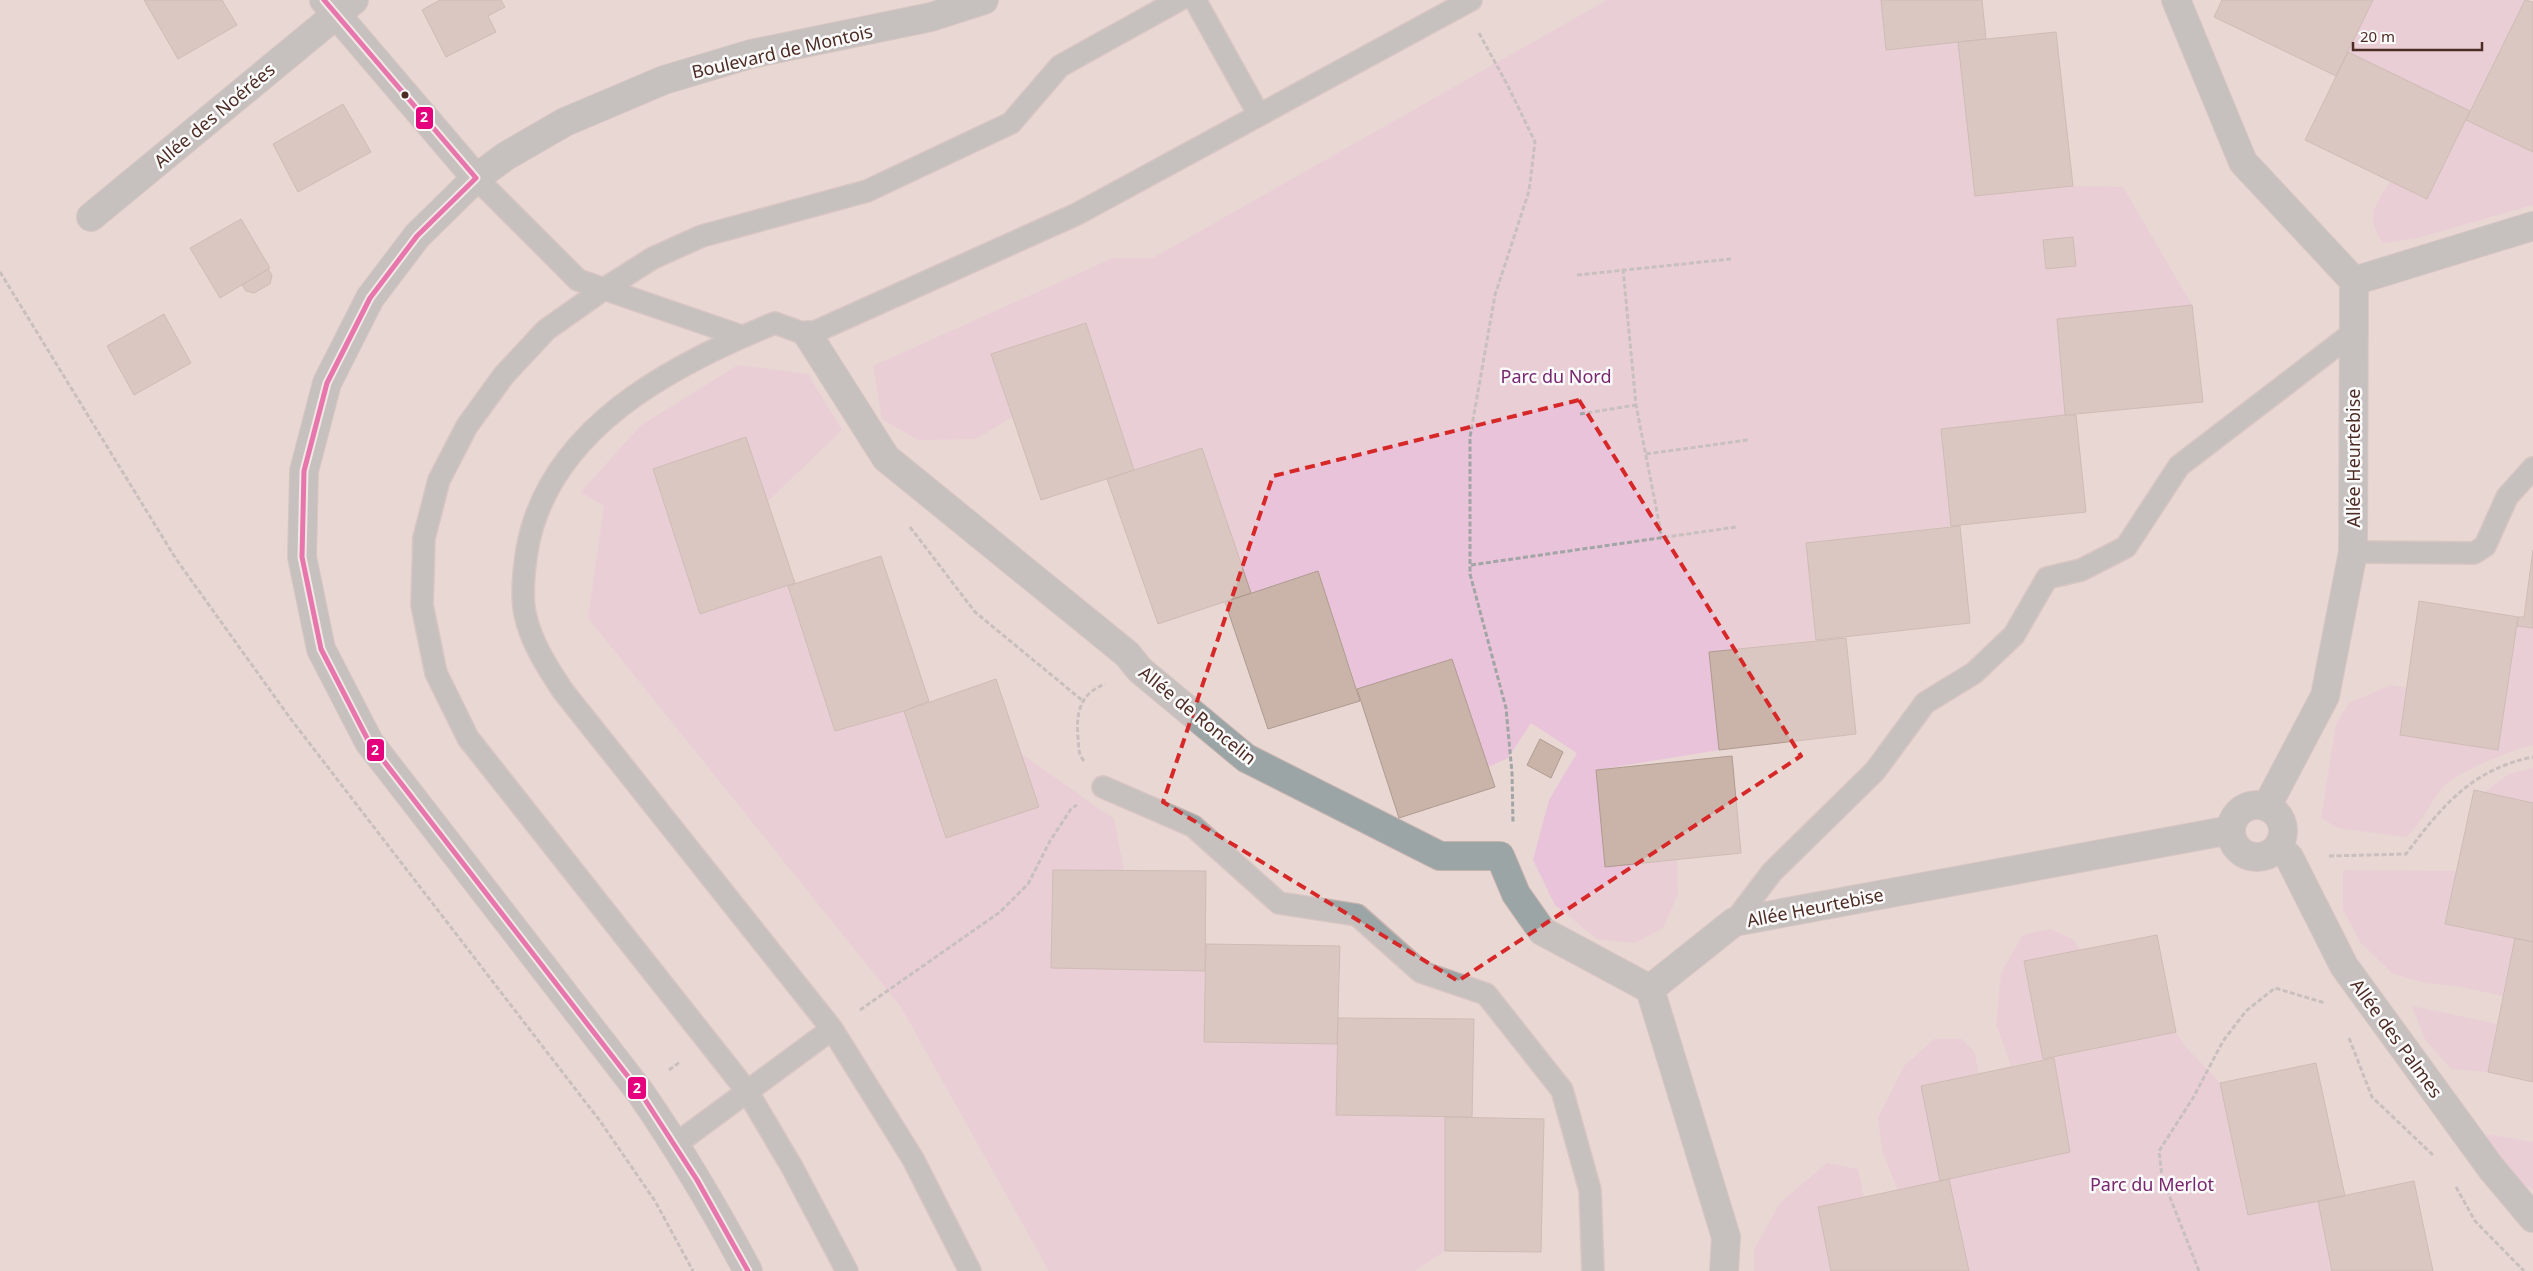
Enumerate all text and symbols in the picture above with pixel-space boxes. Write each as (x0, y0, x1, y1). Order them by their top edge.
street label: Boulevard de Montois (689, 18, 875, 84)
scale bar (2353, 20, 2482, 52)
text: 20 m (2360, 26, 2395, 46)
street label: Allée des Noérées (148, 57, 280, 173)
unlabelled marker (400, 90, 410, 100)
line badge: 2 (415, 106, 434, 130)
text: 2 (420, 107, 428, 126)
park label: Parc du Nord (1501, 364, 1611, 388)
street label: Allée Heurtebise (2341, 389, 2365, 527)
street label: Allée de Roncelin (1134, 660, 1262, 770)
line badge: 2 (366, 738, 385, 762)
text: 2 (371, 740, 379, 759)
street label: Allée Heurtebise (1745, 882, 1885, 932)
street label: Allée des Palmes (2346, 974, 2448, 1102)
line badge: 2 (627, 1076, 647, 1100)
text: 2 (633, 1078, 641, 1097)
park label: Parc du Merlot (2090, 1172, 2215, 1196)

